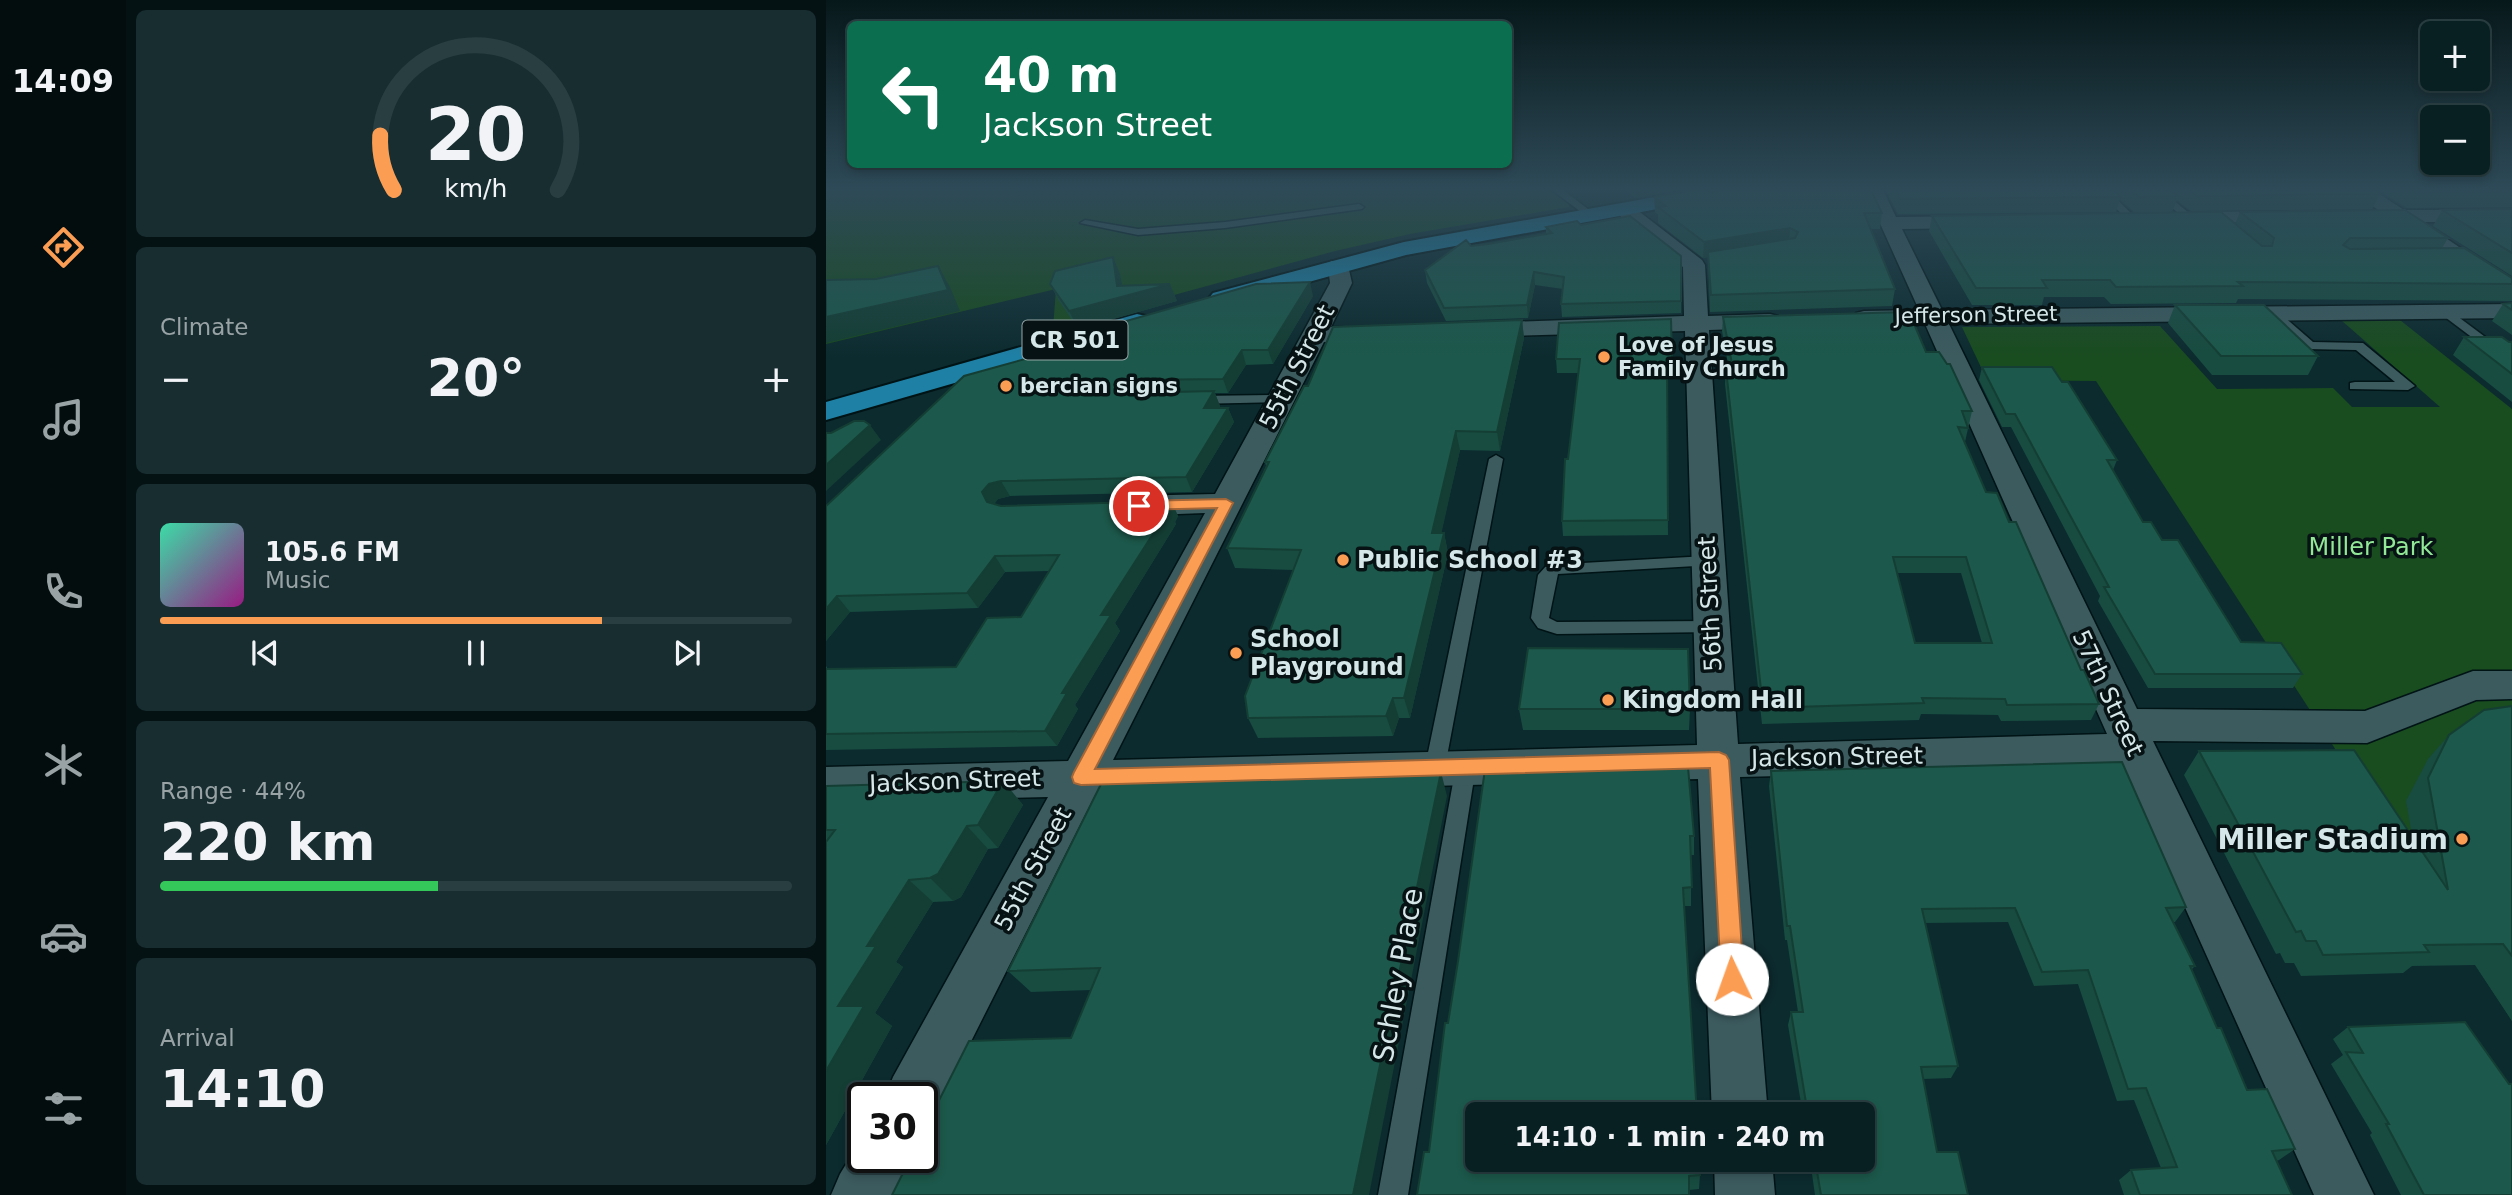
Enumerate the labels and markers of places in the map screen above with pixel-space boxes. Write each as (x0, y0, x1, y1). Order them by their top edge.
place label: Love of Jesus Family Church (1618, 333, 1786, 381)
marker: Love of Jesus Family Church (1596, 349, 1612, 365)
place label: bercian signs (1020, 374, 1178, 398)
marker: bercian signs (998, 378, 1014, 394)
pin (1109, 476, 1169, 536)
place label: Public School #3 (1357, 546, 1583, 574)
marker: Public School #3 (1335, 552, 1351, 568)
place label: School Playground (1250, 625, 1404, 681)
marker: School Playground (1228, 645, 1244, 661)
place label: Kingdom Hall (1622, 686, 1803, 714)
marker: Kingdom Hall (1600, 692, 1616, 708)
place label: Miller Stadium (2218, 823, 2448, 856)
marker: Miller Stadium (2454, 831, 2470, 847)

